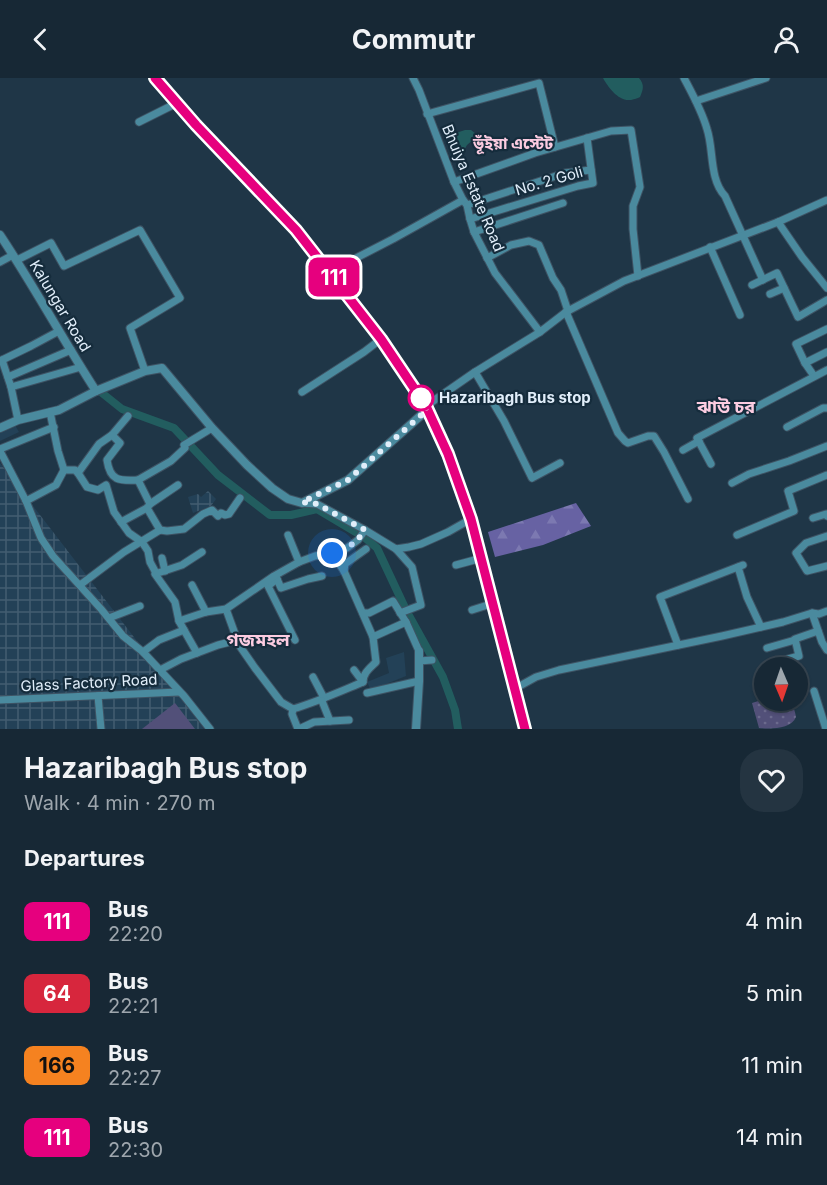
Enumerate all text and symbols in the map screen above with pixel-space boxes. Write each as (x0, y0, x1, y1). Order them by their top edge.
icon: back (24, 23, 57, 56)
text: Commutr (352, 23, 475, 56)
icon: person (770, 23, 803, 56)
street label: Bhuiya Estate Road (438, 121, 509, 254)
district label: ভূঁইয়া এস্টেট (472, 133, 554, 155)
street label: No. 2 Goli (513, 162, 585, 199)
street label: Kalungar Road (26, 256, 95, 355)
line badge: 111 (300, 258, 368, 296)
text: 111 (320, 265, 348, 290)
marker: Hazaribagh Bus stop (408, 385, 434, 411)
place label: Hazaribagh Bus stop (439, 388, 591, 407)
district label: ঝাউ চর (696, 396, 756, 417)
your location (317, 538, 347, 568)
district label: গজমহল (226, 629, 290, 650)
north arrow (754, 657, 808, 711)
map controls (754, 657, 808, 711)
street label: Glass Factory Road (20, 669, 158, 696)
button: heart (740, 749, 803, 812)
text: Hazaribagh Bus stop (24, 751, 307, 785)
text: Walk · 4 min · 270 m (24, 791, 215, 815)
text: Departures (24, 845, 145, 871)
text: Bus (108, 896, 149, 922)
text: 4 min (745, 908, 803, 934)
text: 111 (43, 909, 71, 934)
text: 22:20 (108, 922, 163, 946)
text: Bus (108, 968, 149, 994)
text: 5 min (746, 980, 803, 1006)
text: 64 (43, 981, 71, 1006)
text: 22:21 (108, 994, 159, 1018)
text: Bus (108, 1040, 149, 1066)
text: 11 min (741, 1052, 803, 1078)
text: 166 (39, 1053, 75, 1078)
text: 22:27 (108, 1066, 162, 1090)
text: Bus (108, 1112, 149, 1138)
text: 14 min (736, 1124, 803, 1150)
text: 111 (43, 1125, 71, 1150)
text: 22:30 (108, 1138, 163, 1162)

